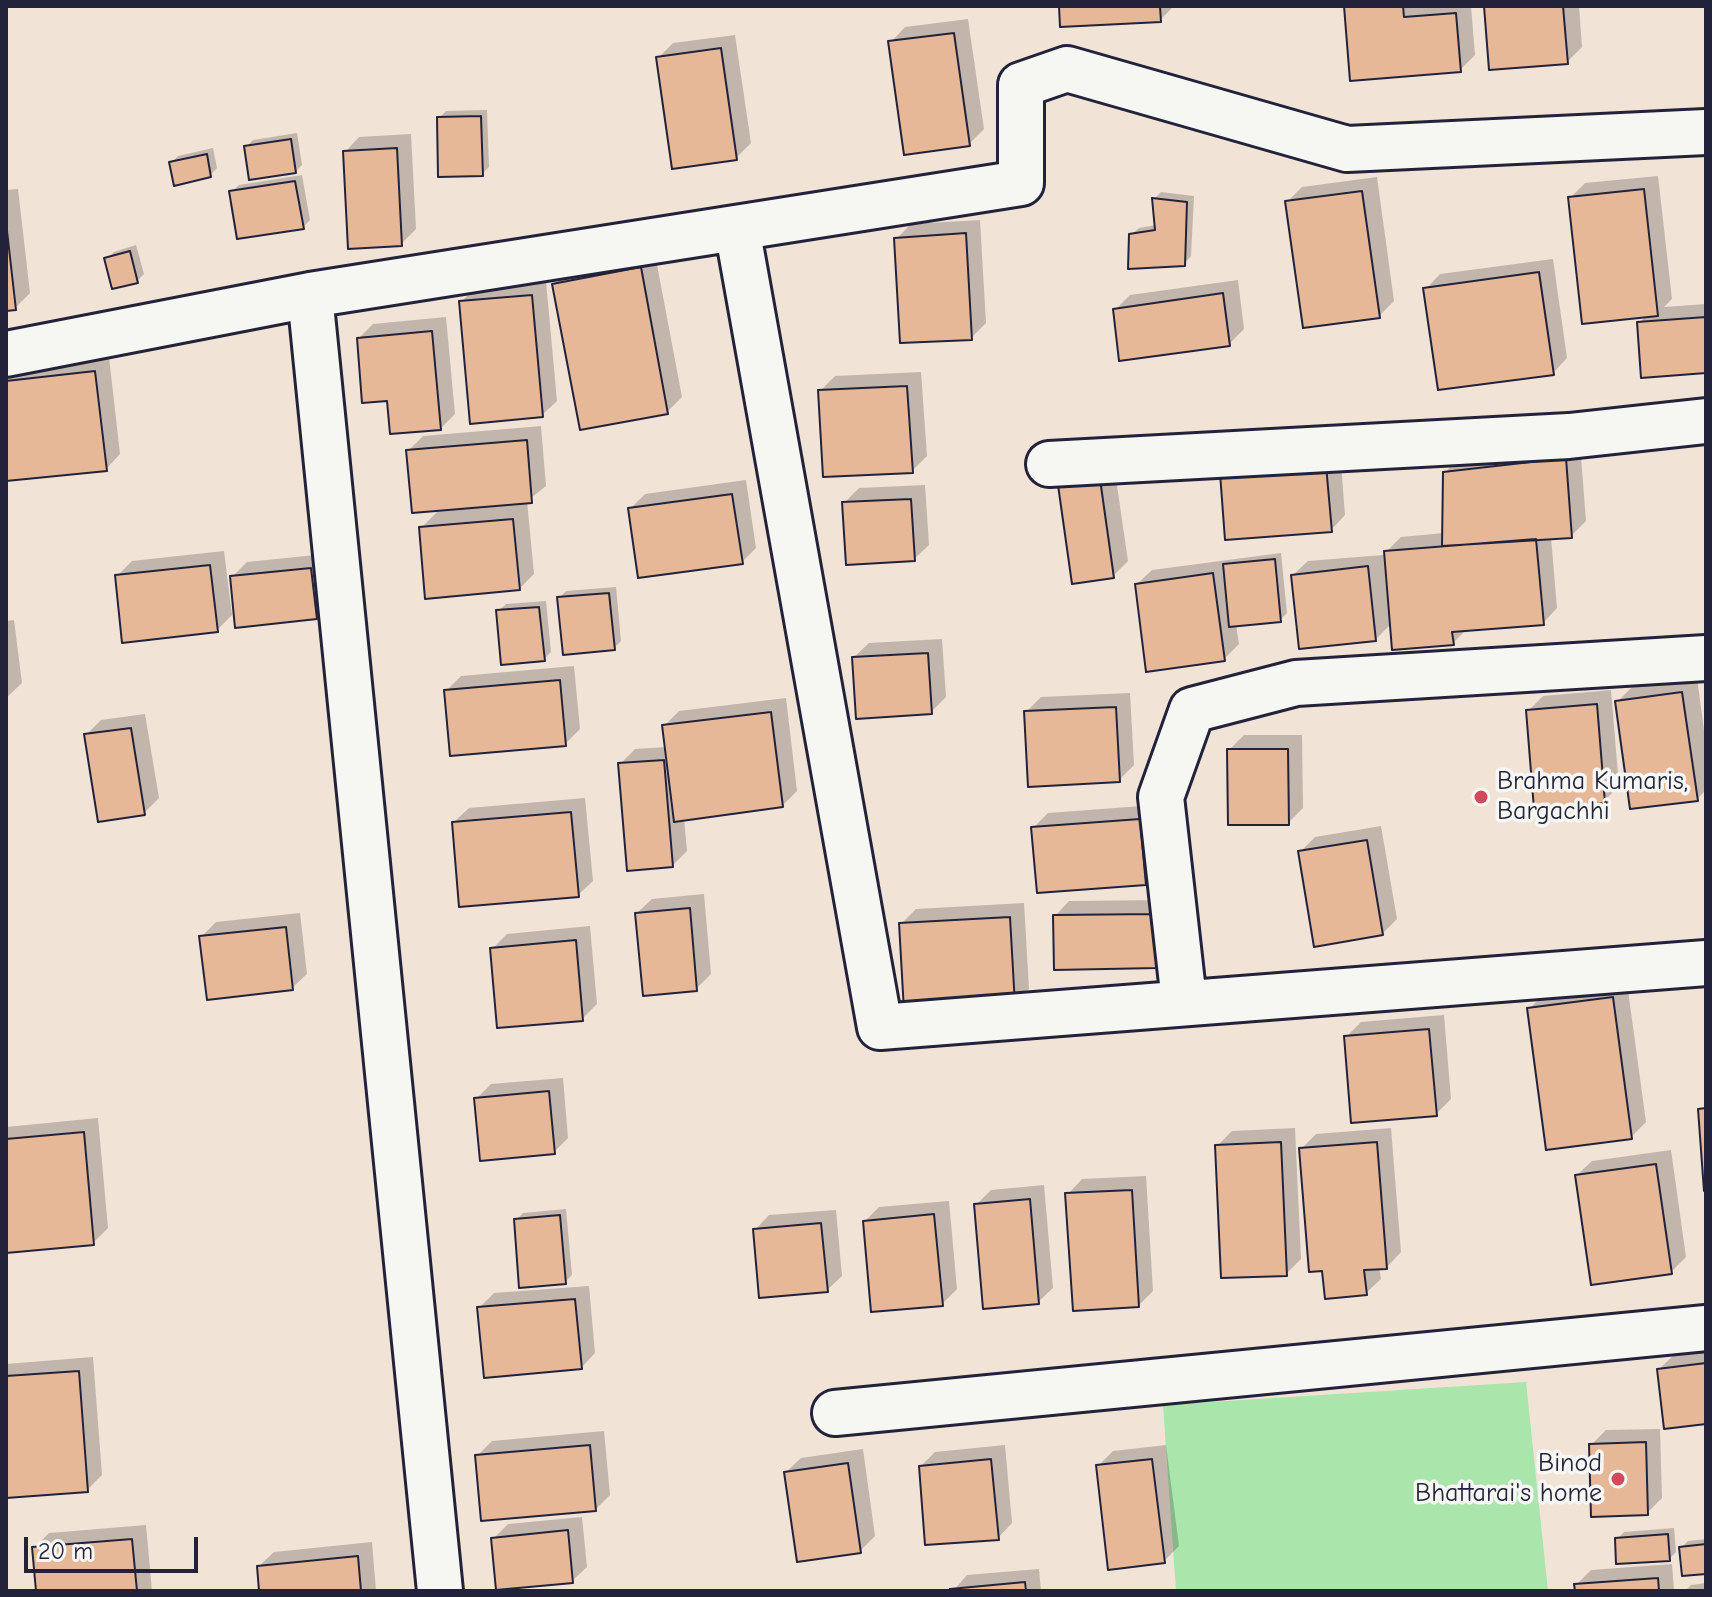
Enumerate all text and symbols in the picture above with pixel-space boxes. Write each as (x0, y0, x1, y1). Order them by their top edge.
place label: Brahma Kumaris, Bargachhi (1497, 766, 1688, 828)
marker: Brahma Kumaris, Bargachhi (1472, 788, 1490, 806)
place label: Binod Bhattarai's home (1415, 1448, 1602, 1510)
marker: Binod Bhattarai's home (1609, 1470, 1627, 1488)
scale bar (28, 1521, 202, 1571)
text: 20 m (38, 1537, 93, 1565)

